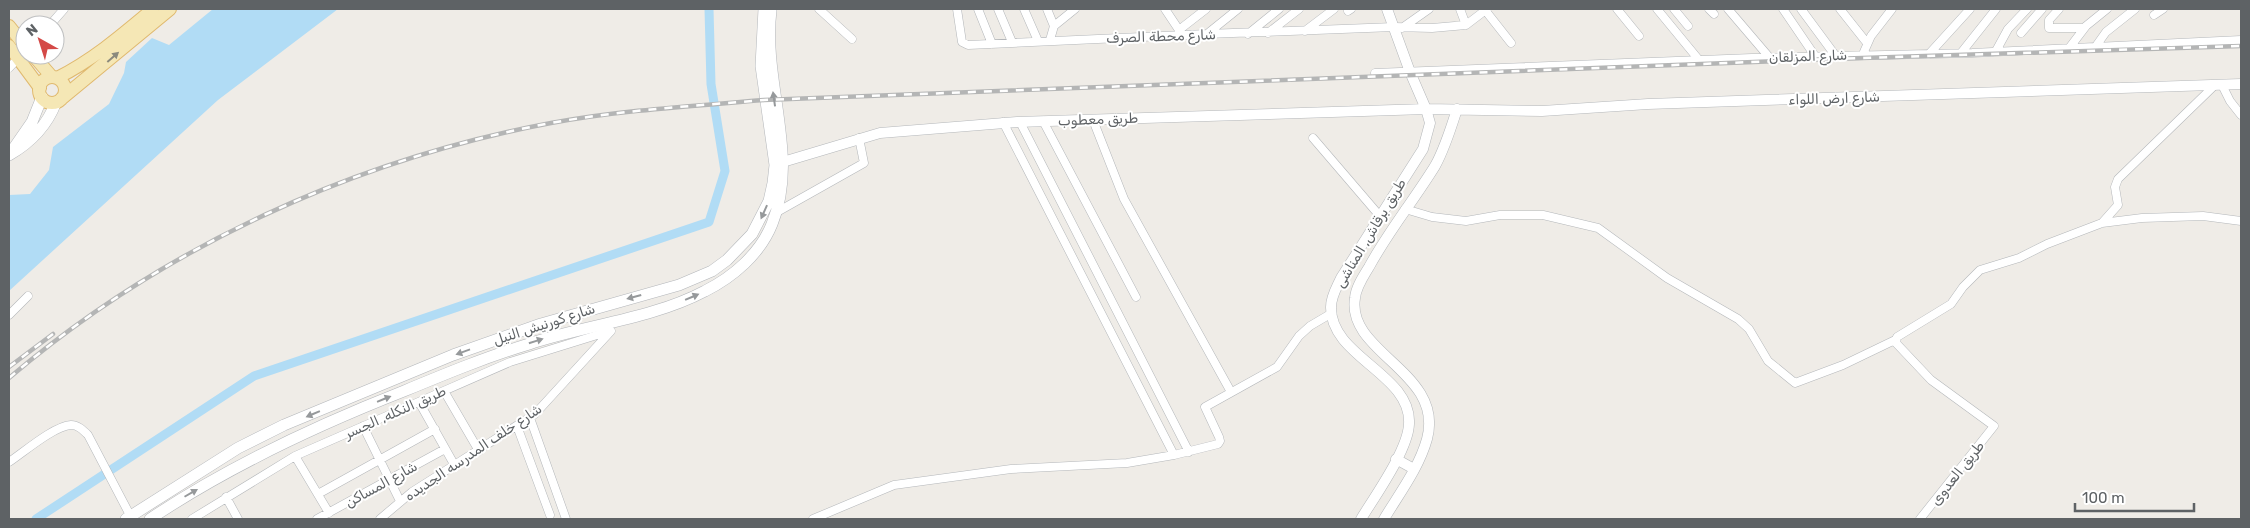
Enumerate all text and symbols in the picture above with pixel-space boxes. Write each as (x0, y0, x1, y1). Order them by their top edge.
north arrow (15, 15, 65, 65)
text: N (23, 21, 41, 40)
street label: شارع محطة الصرف (1106, 26, 1216, 49)
street label: شارع المزلقان (1768, 47, 1848, 68)
one-way arrow (106, 52, 119, 63)
street label: شارع ارض اللواء (1788, 88, 1880, 111)
one-way arrow (770, 90, 778, 106)
street label: طريق معطوب (1057, 110, 1139, 129)
street label: طريق برقاش, المناشى (1331, 175, 1410, 291)
one-way arrow (759, 205, 767, 219)
one-way arrow (627, 293, 642, 301)
one-way arrow (685, 293, 699, 301)
street label: شارع كورنيش النيل (491, 300, 598, 351)
one-way arrow (528, 337, 543, 345)
one-way arrow (456, 348, 470, 356)
street label: طريق النكله, الجسر (341, 382, 449, 443)
one-way arrow (376, 395, 391, 402)
street label: شارع خلف المدرسه الجديده (401, 400, 546, 506)
one-way arrow (305, 410, 320, 418)
street label: طريق العدوى (1927, 438, 1988, 509)
street label: شارع المساكن (342, 458, 421, 513)
scale bar (2075, 480, 2194, 512)
one-way arrow (184, 489, 197, 498)
text: 100 m (2082, 489, 2124, 507)

